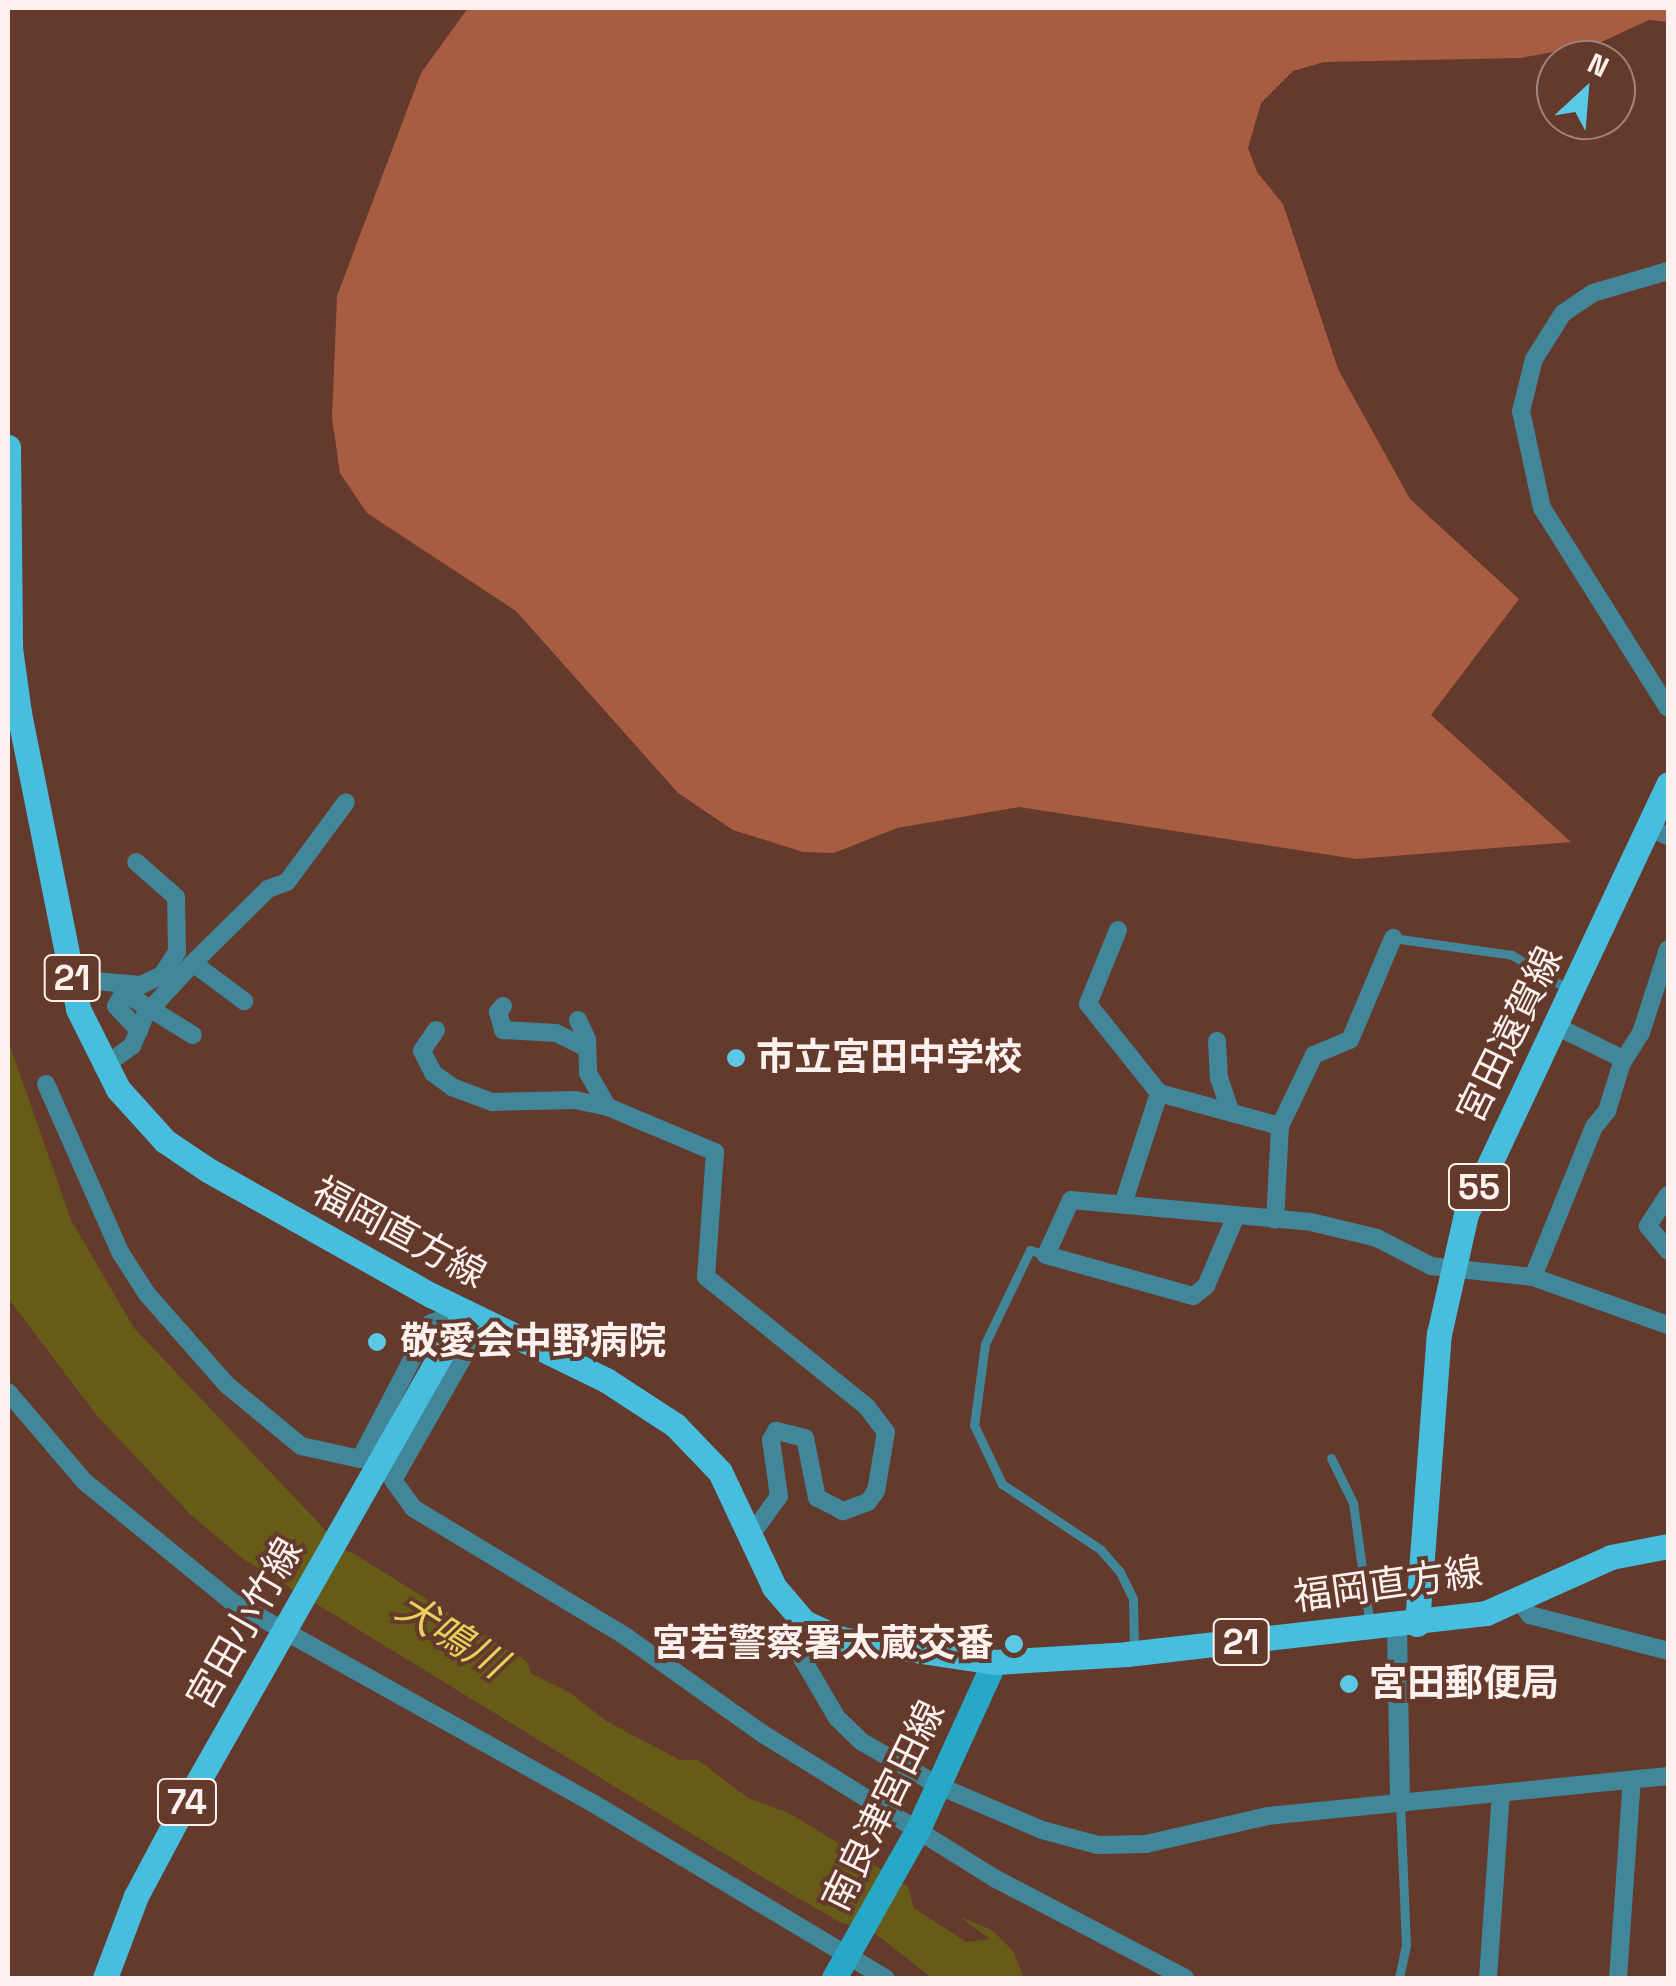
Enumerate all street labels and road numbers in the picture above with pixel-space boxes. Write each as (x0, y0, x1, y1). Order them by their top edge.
street label: 宮田遠賀線 (1448, 940, 1572, 1130)
road number: 21 (42, 948, 102, 1008)
road number: 55 (1446, 1157, 1512, 1217)
street label: 福岡直方線 (304, 1168, 494, 1298)
street label: 宮田小竹線 (178, 1530, 312, 1718)
street label: 福岡直方線 (1291, 1549, 1485, 1621)
road number: 21 (1211, 1612, 1271, 1672)
street label: 南良津宮田線 (814, 1694, 954, 1918)
road number: 74 (154, 1772, 220, 1832)

